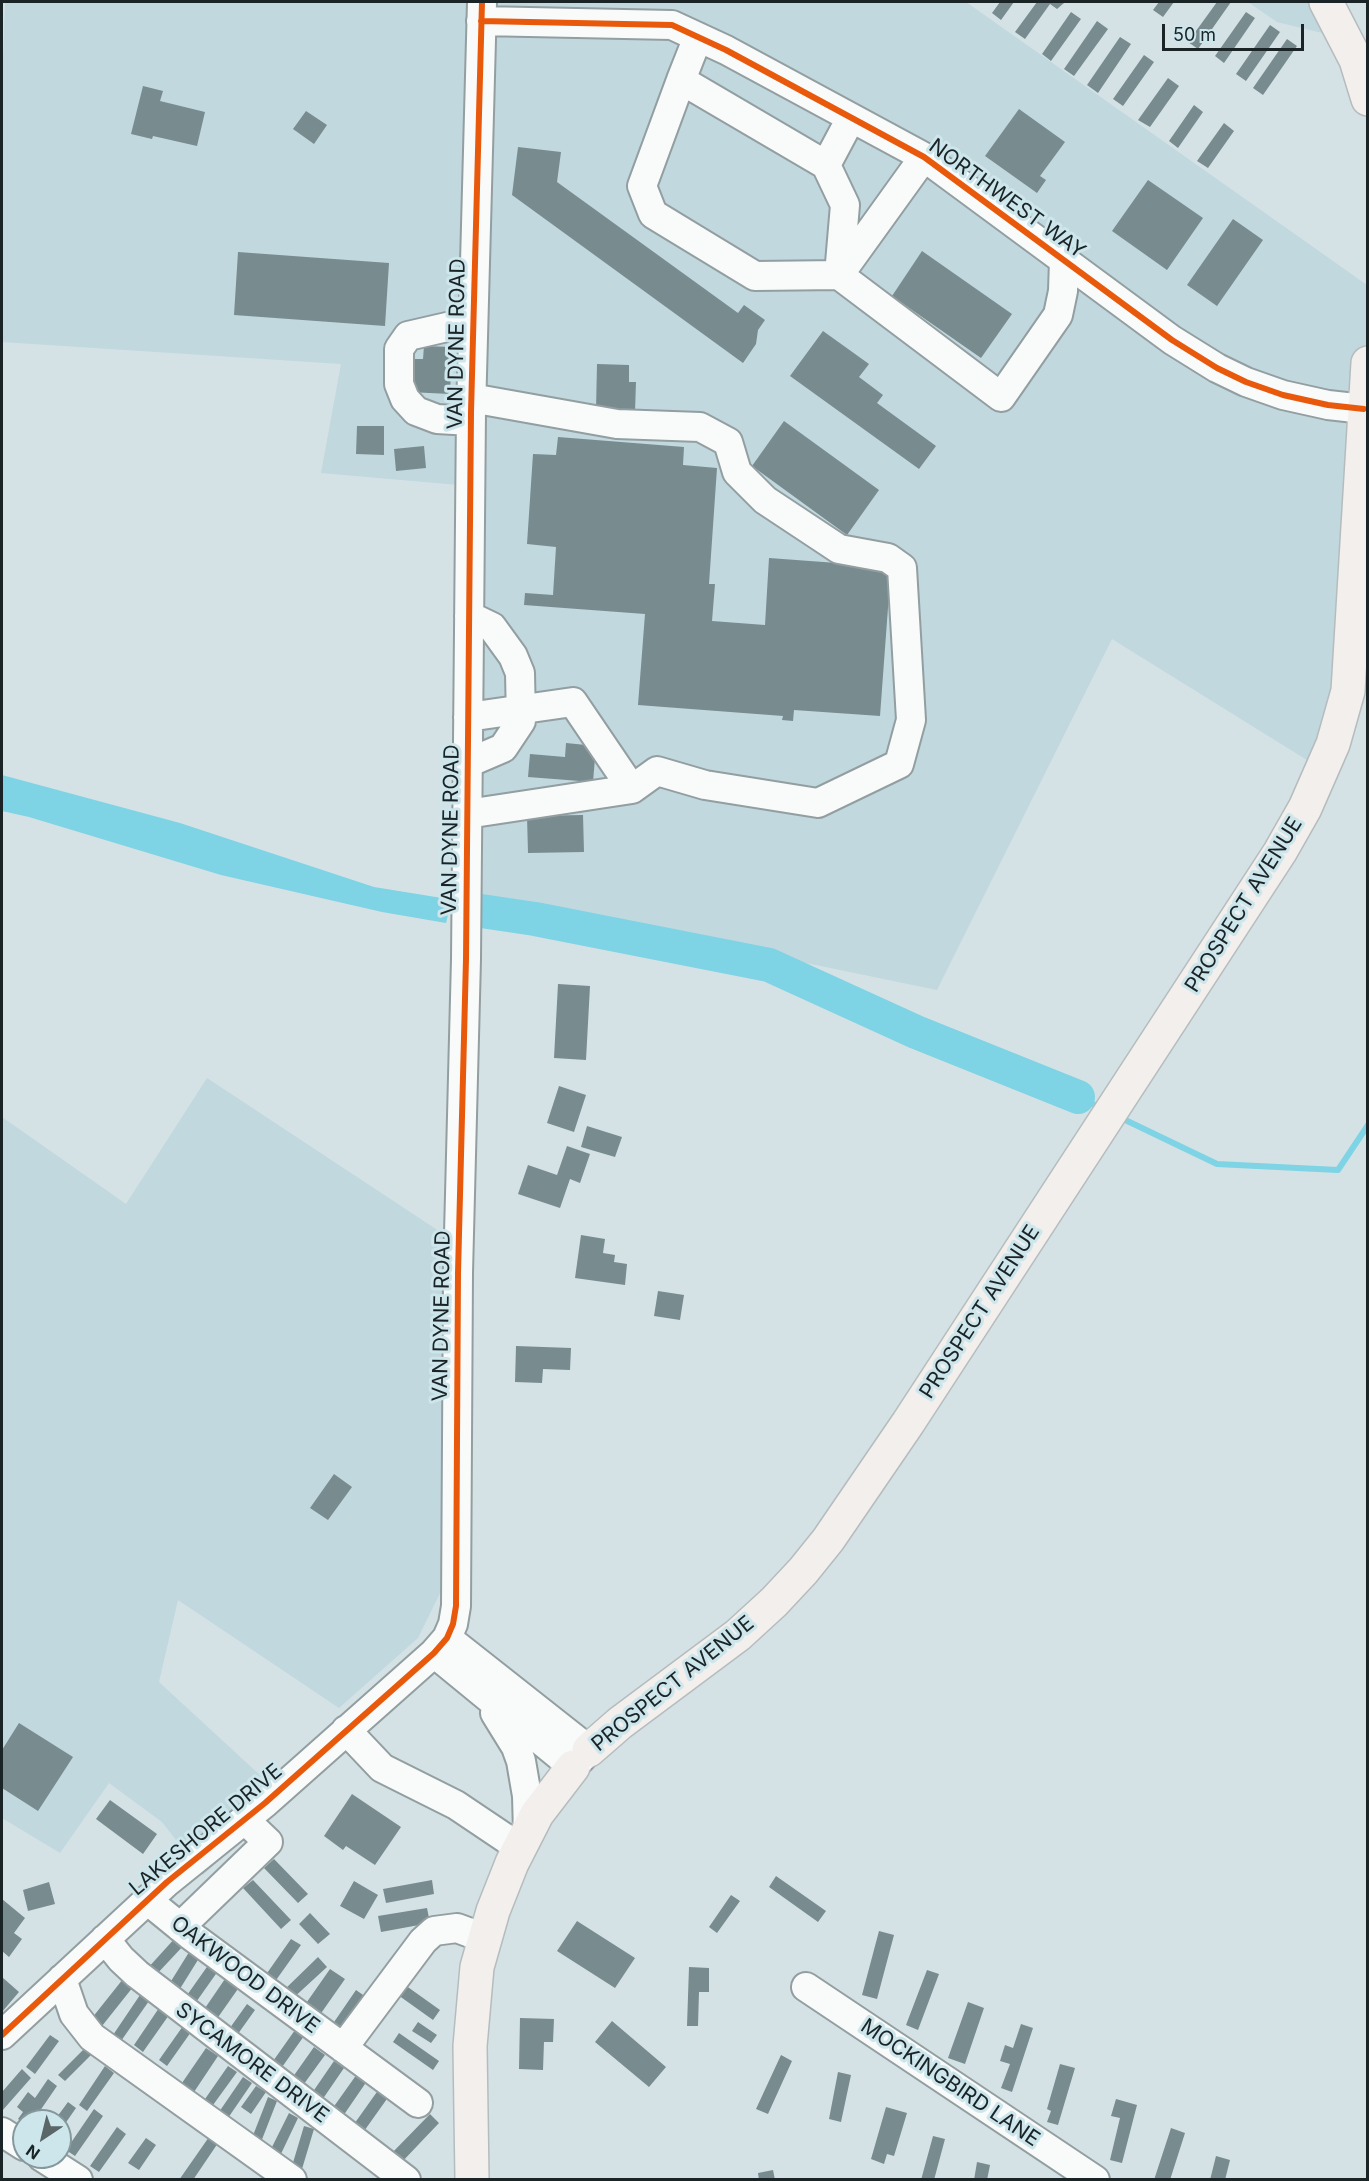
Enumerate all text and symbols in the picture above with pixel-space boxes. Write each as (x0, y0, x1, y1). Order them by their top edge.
scale bar (1165, 12, 1308, 50)
text: 50 m (1173, 24, 1216, 45)
street label: NORTHWEST WAY (924, 134, 1090, 264)
street label: VAN DYNE ROAD (443, 258, 471, 430)
street label: VAN DYNE ROAD (437, 744, 465, 916)
street label: PROSPECT AVENUE (1180, 813, 1308, 997)
street label: PROSPECT AVENUE (915, 1221, 1045, 1403)
street label: VAN DYNE ROAD (428, 1230, 456, 1402)
street label: PROSPECT AVENUE (587, 1611, 759, 1757)
street label: LAKESHORE DRIVE (124, 1759, 288, 1901)
street label: OAKWOOD DRIVE (166, 1911, 324, 2039)
street label: SYCAMORE DRIVE (171, 1997, 333, 2129)
street label: MOCKINGBIRD LANE (856, 2014, 1044, 2152)
north arrow (12, 2109, 72, 2169)
text: N (22, 2140, 44, 2164)

